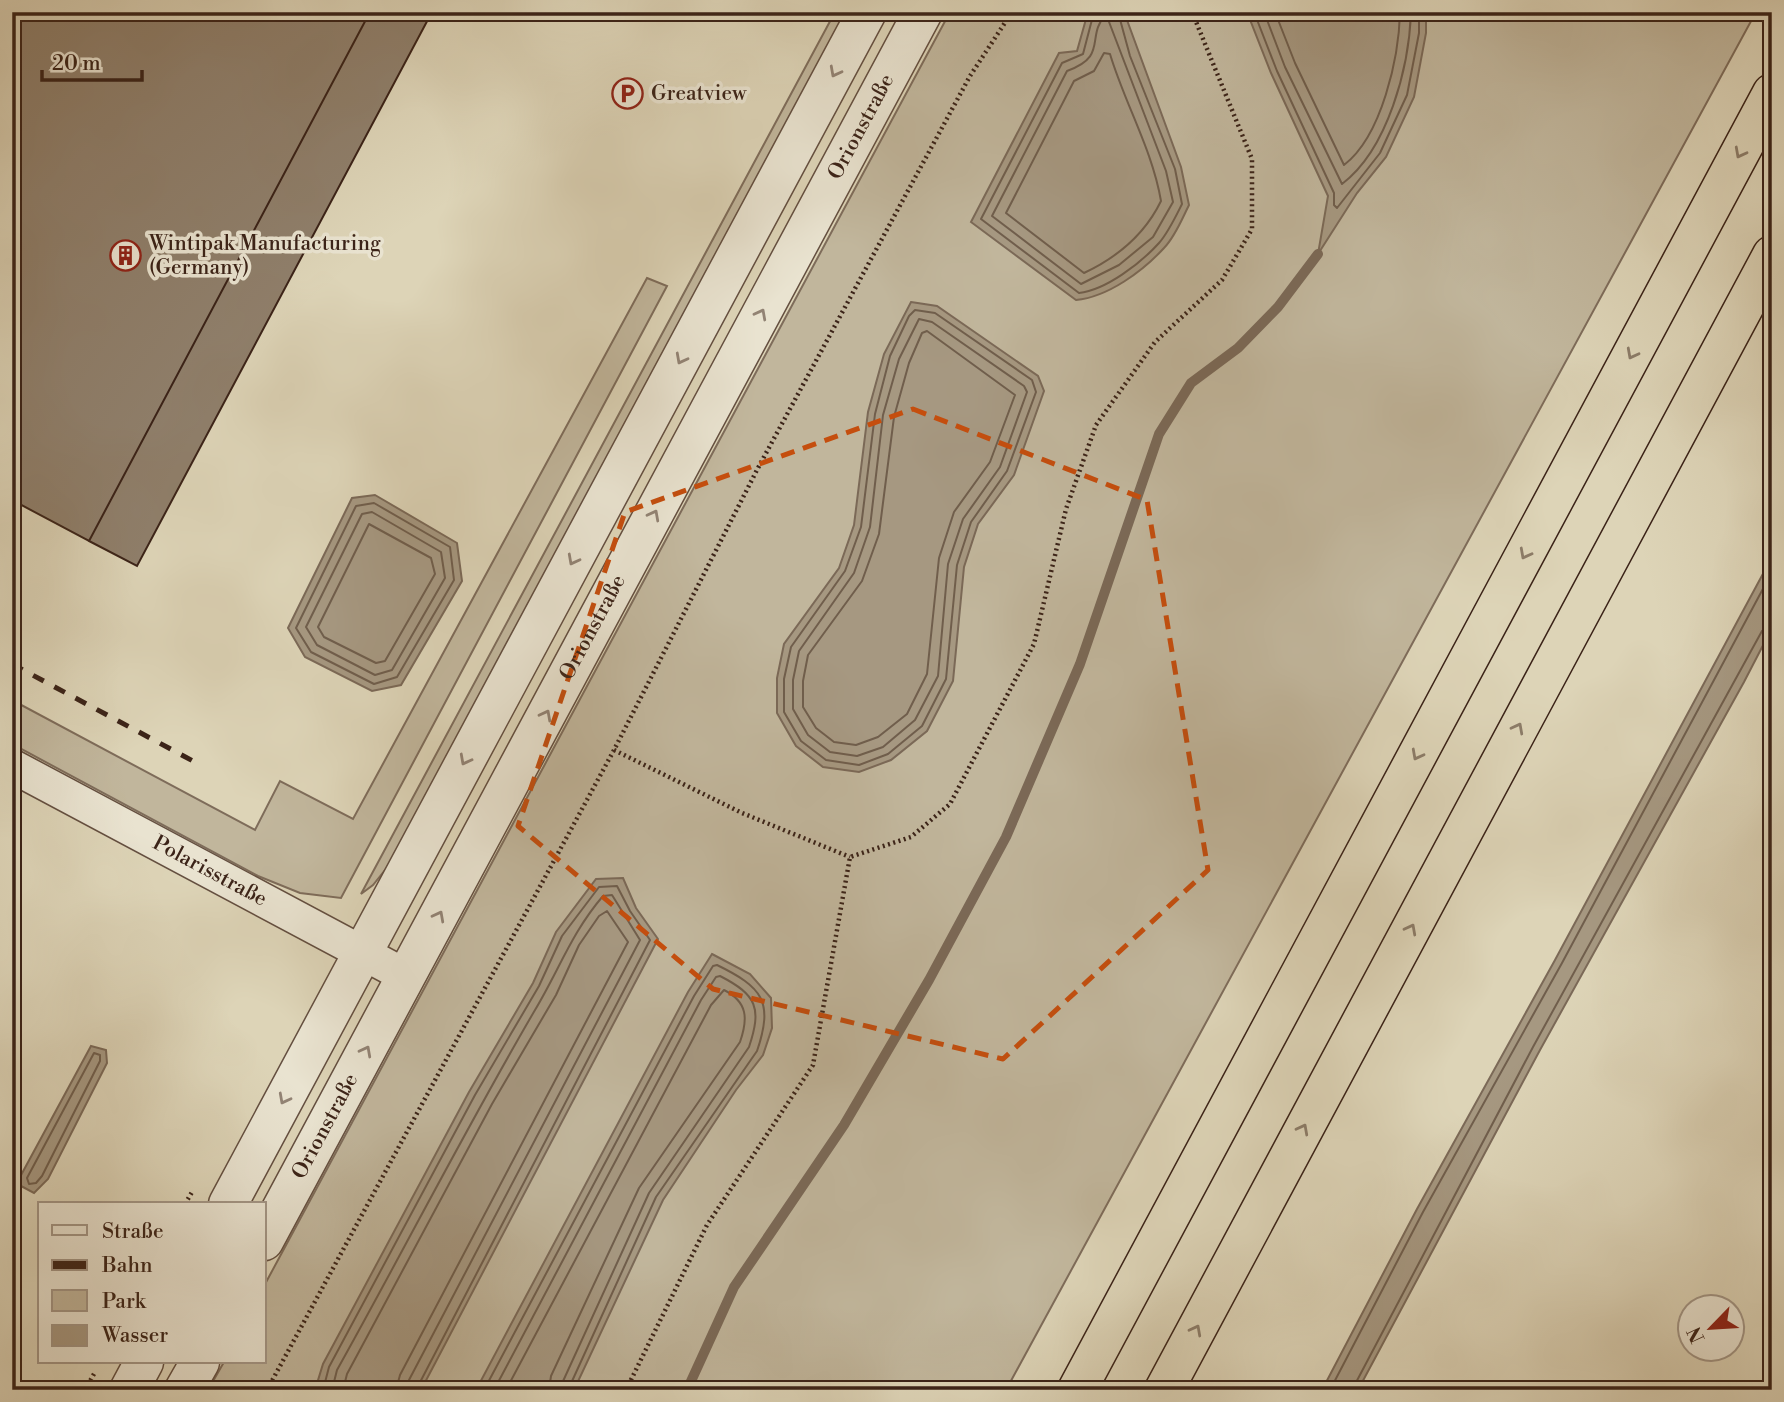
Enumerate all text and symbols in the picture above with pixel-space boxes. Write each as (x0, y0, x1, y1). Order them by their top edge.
scale bar (42, 38, 142, 82)
text: 20 m (52, 51, 101, 77)
one-way arrow (829, 65, 843, 78)
street label: Orionstraße (822, 70, 900, 184)
parking icon: Greatview (611, 77, 645, 111)
place label: Greatview (651, 81, 747, 107)
one-way arrow (1734, 146, 1748, 158)
place label: Wintipak Manufacturing (Germany) (148, 231, 381, 281)
building icon: Wintipak Manufacturing (Germany) (109, 239, 143, 273)
one-way arrow (753, 309, 766, 322)
one-way arrow (1627, 346, 1640, 359)
one-way arrow (675, 352, 689, 364)
one-way arrow (645, 510, 659, 522)
one-way arrow (1519, 547, 1533, 559)
one-way arrow (568, 552, 581, 565)
street label: Orionstraße (554, 570, 632, 685)
one-way arrow (538, 710, 551, 722)
one-way arrow (1510, 723, 1524, 735)
one-way arrow (1412, 747, 1425, 760)
one-way arrow (460, 753, 473, 765)
street label: Polarisstraße (148, 830, 271, 912)
one-way arrow (430, 911, 444, 923)
one-way arrow (1403, 923, 1416, 936)
one-way arrow (358, 1046, 371, 1058)
street label: Orionstraße (287, 1069, 364, 1184)
one-way arrow (279, 1091, 292, 1104)
one-way arrow (1295, 1124, 1309, 1136)
legend (38, 1202, 266, 1364)
text: Straße (102, 1219, 164, 1245)
text: Bahn (101, 1253, 153, 1279)
text: Park (102, 1289, 147, 1315)
north arrow (1676, 1294, 1746, 1364)
text: Wasser (101, 1323, 168, 1349)
text: N (1682, 1323, 1711, 1347)
one-way arrow (1188, 1324, 1201, 1337)

